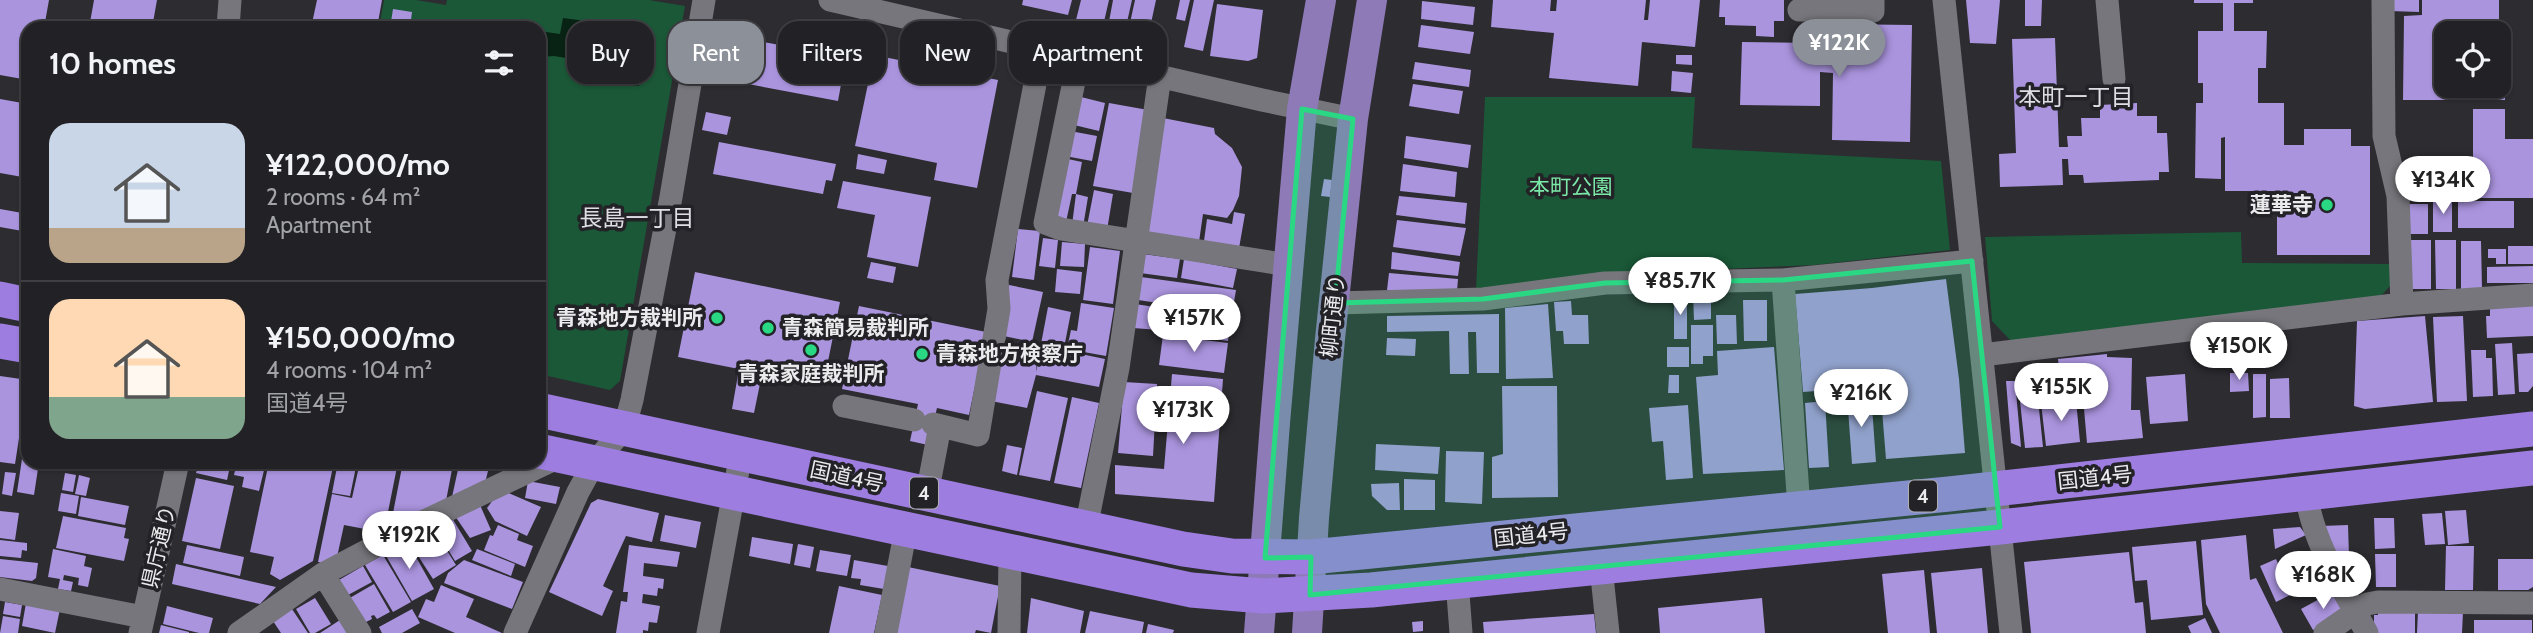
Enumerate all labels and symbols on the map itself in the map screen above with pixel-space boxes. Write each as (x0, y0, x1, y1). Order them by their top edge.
pin: ¥122K (1790, 20, 1888, 79)
district label: 本町一丁目 (2019, 83, 2134, 111)
pin: ¥134K (2394, 156, 2492, 216)
park label: 本町公園 (1529, 174, 1613, 199)
place label: 蓮華寺 (2250, 192, 2313, 217)
marker: 蓮華寺 (2319, 197, 2335, 213)
district label: 長島一丁目 (580, 204, 695, 232)
pin: ¥85.7K (1623, 258, 1737, 317)
street label: 柳町通り (1316, 273, 1349, 359)
pin: ¥157K (1145, 294, 1243, 354)
place label: 青森地方裁判所 (556, 305, 703, 330)
marker: 青森地方裁判所 (709, 310, 725, 326)
place label: 青森簡易裁判所 (782, 315, 929, 340)
marker: 青森簡易裁判所 (760, 320, 776, 336)
pin: ¥150K (2190, 322, 2288, 382)
place label: 青森地方検察庁 (936, 341, 1083, 366)
marker: 青森家庭裁判所 (803, 342, 819, 358)
marker: 青森地方検察庁 (914, 346, 930, 362)
place label: 青森家庭裁判所 (738, 361, 885, 386)
pin: ¥155K (2012, 364, 2110, 423)
pin: ¥216K (1812, 370, 1910, 429)
pin: ¥173K (1134, 386, 1232, 446)
street label: 国道4号 (808, 456, 886, 497)
street label: 国道4号 (2056, 461, 2134, 494)
road number: 4 (910, 478, 938, 508)
road number: 4 (1909, 481, 1937, 512)
street label: 県庁通り (137, 503, 180, 591)
pin: ¥192K (360, 512, 458, 571)
street label: 国道4号 (1492, 518, 1570, 551)
pin: ¥168K (2274, 552, 2372, 611)

